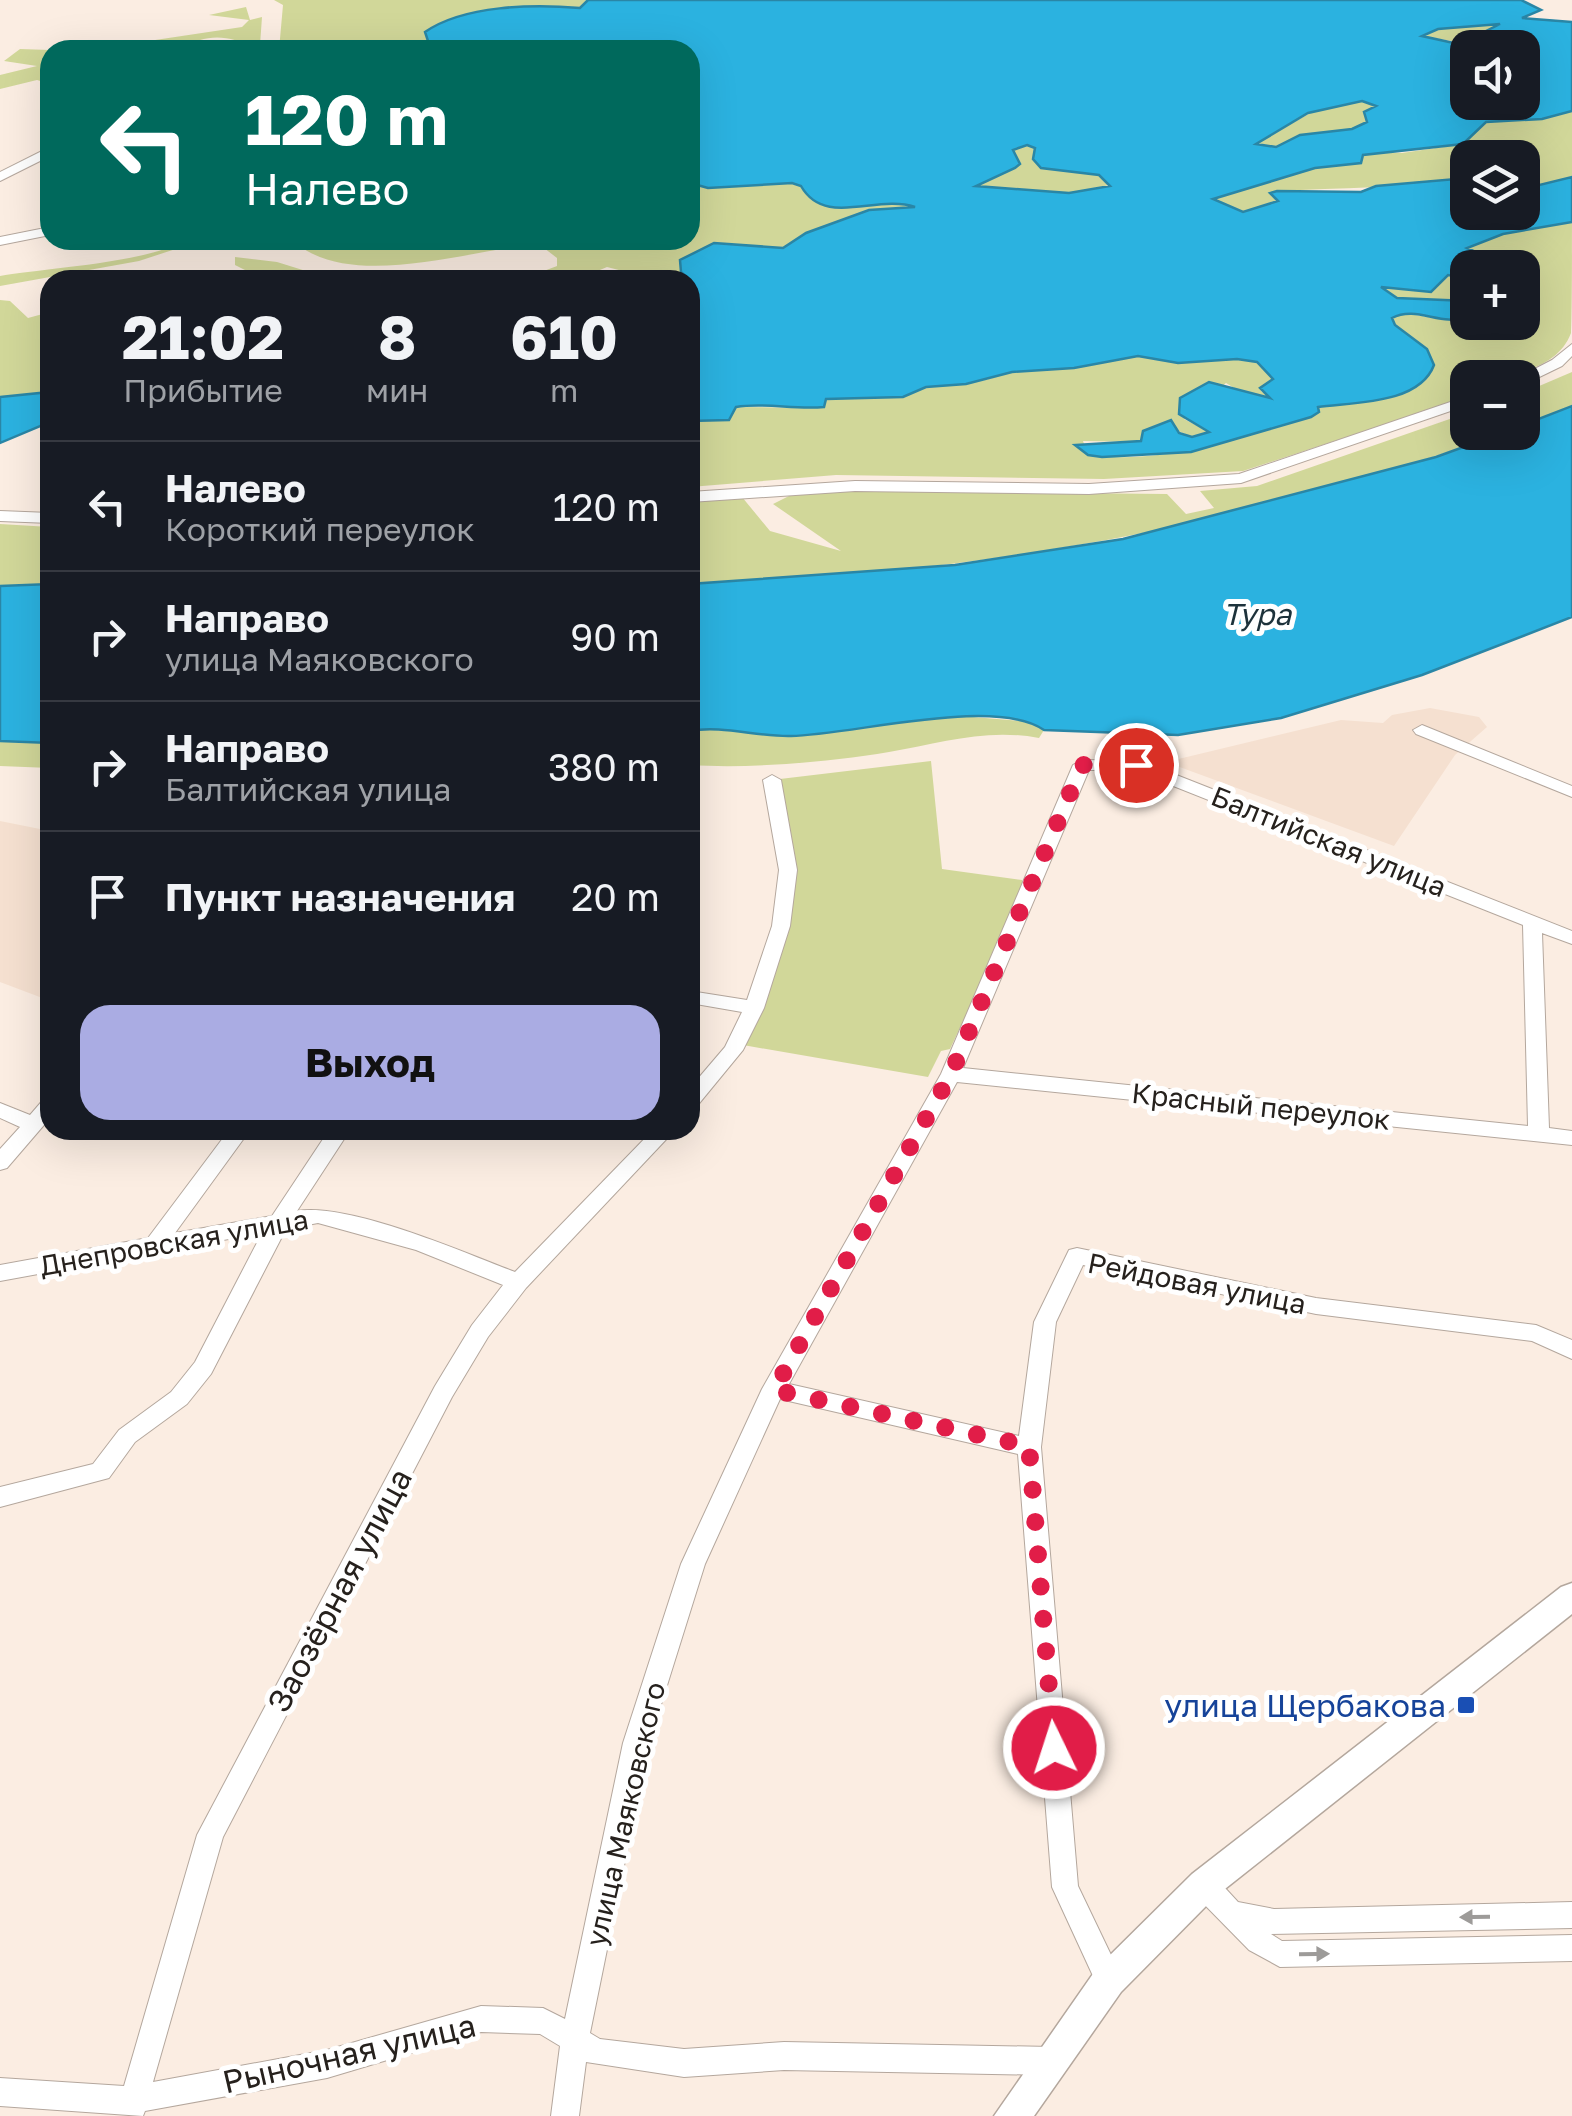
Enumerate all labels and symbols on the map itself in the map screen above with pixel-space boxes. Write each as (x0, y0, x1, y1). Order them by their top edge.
water label: Тура (1223, 596, 1292, 632)
pin (1094, 723, 1179, 808)
street label: Балтийская улица (1207, 779, 1451, 903)
street label: Красный переулок (1130, 1076, 1392, 1136)
street label: Днепровская улица (37, 1202, 311, 1282)
street label: Рейдовая улица (1085, 1246, 1309, 1320)
street label: Заозёрная улица (259, 1462, 419, 1718)
street label: улица Маяковского (579, 1679, 671, 1949)
place label: улица Щербакова (1164, 1686, 1446, 1724)
marker: улица Щербакова (1455, 1694, 1477, 1716)
position arrow (1002, 1696, 1106, 1800)
one-way arrow (1458, 1910, 1490, 1926)
one-way arrow (1299, 1945, 1331, 1961)
street label: Рыночная улица (219, 2005, 479, 2101)

